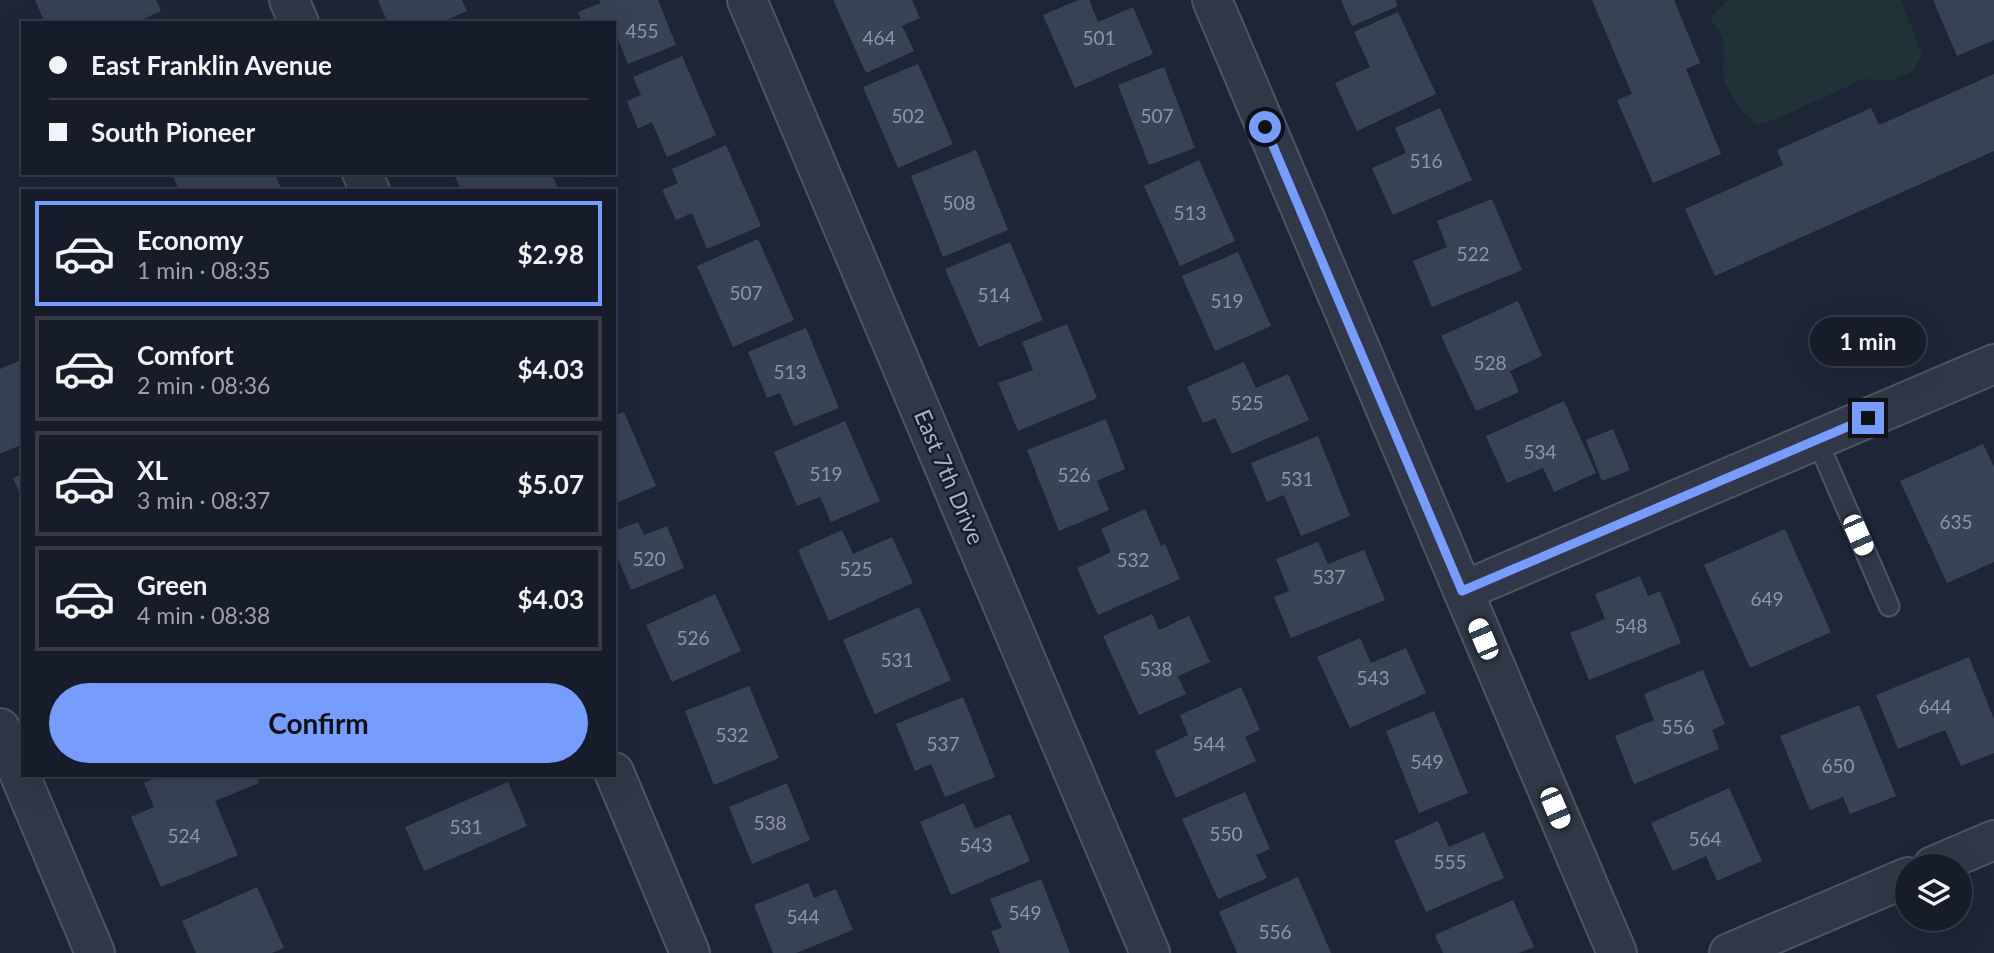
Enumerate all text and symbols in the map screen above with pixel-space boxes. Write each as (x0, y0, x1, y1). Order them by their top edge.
house number: 455 (625, 19, 659, 42)
house number: 464 (862, 26, 896, 49)
house number: 501 (1082, 26, 1116, 49)
text: East Franklin Avenue (91, 49, 332, 81)
house number: 502 (891, 104, 925, 127)
house number: 507 (1140, 104, 1174, 127)
route start (1249, 111, 1281, 143)
text: South Pioneer (91, 116, 255, 148)
house number: 516 (1409, 149, 1443, 172)
house number: 508 (942, 191, 976, 214)
house number: 513 (1173, 201, 1207, 224)
icon: car (53, 222, 116, 285)
text: Economy (137, 224, 243, 256)
text: $2.98 (518, 238, 584, 270)
house number: 522 (1456, 242, 1490, 265)
text: 1 min · 08:35 (137, 256, 270, 284)
house number: 507 (729, 281, 763, 304)
house number: 514 (977, 283, 1011, 306)
house number: 519 (1210, 289, 1244, 312)
callout: 1 min (1810, 316, 1926, 366)
text: 1 min (1839, 327, 1897, 355)
icon: car (53, 337, 116, 400)
text: Comfort (137, 339, 234, 371)
house number: 528 (1473, 351, 1507, 374)
text: $4.03 (518, 353, 584, 385)
house number: 513 (773, 360, 807, 383)
text: 2 min · 08:36 (137, 371, 270, 399)
house number: 525 (1230, 391, 1264, 414)
route end (1852, 402, 1884, 434)
street label: East 7th Drive (909, 405, 991, 548)
house number: 534 (1523, 440, 1557, 463)
icon: car (53, 452, 116, 515)
text: XL (137, 454, 168, 486)
house number: 519 (809, 462, 843, 485)
house number: 526 (1057, 463, 1091, 486)
house number: 531 (1280, 467, 1314, 490)
text: $5.07 (518, 468, 584, 500)
text: 3 min · 08:37 (137, 486, 270, 514)
house number: 635 (1939, 510, 1973, 533)
car (1840, 512, 1877, 558)
house number: 520 (632, 547, 666, 570)
house number: 532 (1116, 548, 1150, 571)
house number: 525 (839, 557, 873, 580)
house number: 537 (1312, 565, 1346, 588)
icon: car (53, 567, 116, 630)
text: Green (137, 569, 207, 601)
text: $4.03 (518, 583, 584, 615)
house number: 649 (1750, 587, 1784, 610)
text: 4 min · 08:38 (137, 601, 270, 629)
house number: 548 (1614, 614, 1648, 637)
car (1466, 616, 1501, 662)
house number: 526 (676, 626, 710, 649)
house number: 531 (880, 648, 914, 671)
house number: 538 (1139, 657, 1173, 680)
house number: 543 (1356, 666, 1390, 689)
button: Confirm (49, 683, 588, 763)
house number: 644 (1918, 695, 1952, 718)
house number: 556 (1661, 715, 1695, 738)
house number: 532 (715, 723, 749, 746)
house number: 537 (926, 732, 960, 755)
house number: 544 (1192, 732, 1226, 755)
house number: 549 (1410, 750, 1444, 773)
house number: 650 (1821, 754, 1855, 777)
car (1538, 785, 1573, 831)
house number: 538 (753, 811, 787, 834)
house number: 531 (449, 815, 483, 838)
house number: 550 (1209, 822, 1243, 845)
house number: 524 (167, 824, 201, 847)
house number: 564 (1688, 827, 1722, 850)
house number: 543 (959, 833, 993, 856)
house number: 555 (1433, 850, 1467, 873)
map controls (1895, 854, 1972, 931)
button: layers (1895, 854, 1972, 931)
house number: 549 (1008, 901, 1042, 924)
house number: 544 (786, 905, 820, 928)
house number: 556 (1258, 920, 1292, 943)

